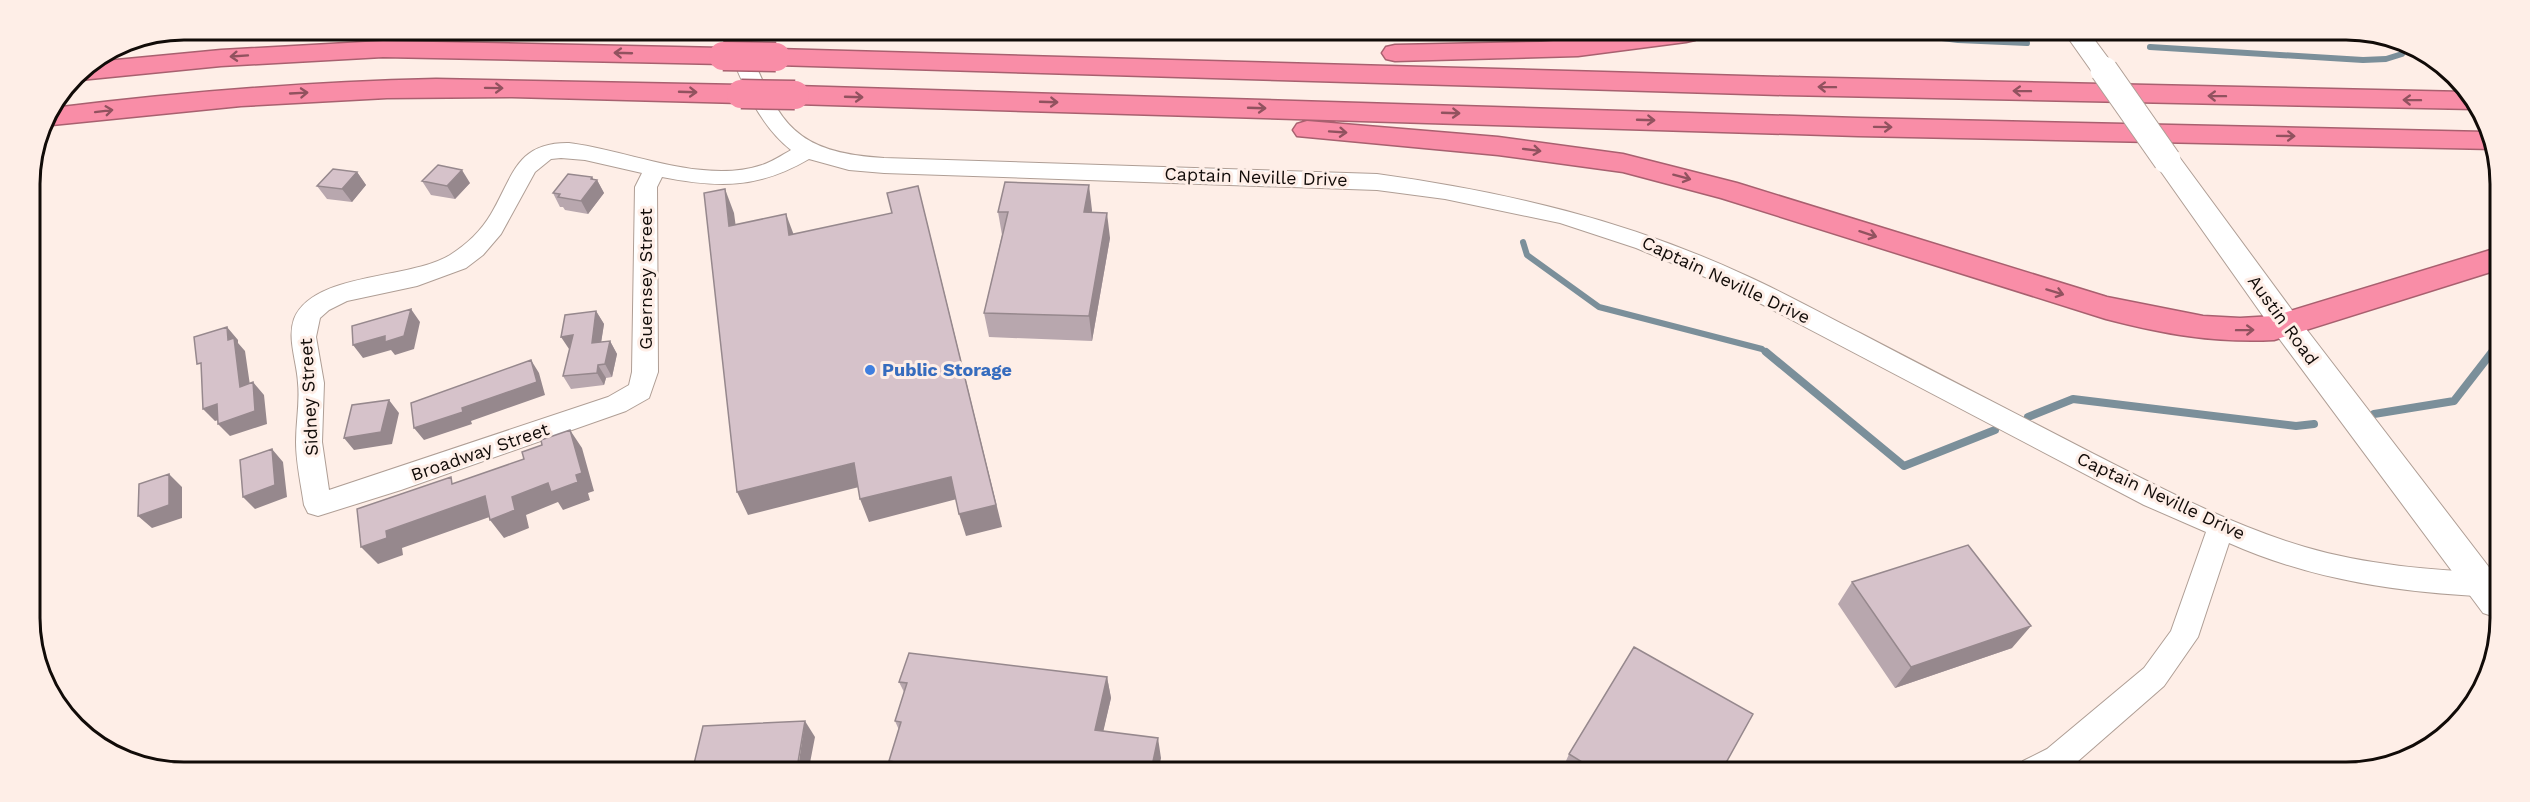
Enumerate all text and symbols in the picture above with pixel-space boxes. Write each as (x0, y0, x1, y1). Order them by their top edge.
one-way arrow (613, 47, 633, 59)
one-way arrow (230, 51, 250, 62)
one-way arrow (1818, 81, 1838, 92)
one-way arrow (483, 82, 503, 94)
one-way arrow (2013, 85, 2033, 97)
one-way arrow (678, 87, 698, 98)
one-way arrow (288, 88, 308, 99)
one-way arrow (2208, 90, 2228, 101)
one-way arrow (843, 91, 863, 103)
one-way arrow (2403, 94, 2423, 106)
one-way arrow (1038, 96, 1058, 108)
one-way arrow (1246, 102, 1266, 113)
one-way arrow (94, 105, 114, 116)
one-way arrow (1441, 107, 1461, 119)
one-way arrow (1636, 114, 1656, 125)
one-way arrow (1873, 122, 1893, 133)
one-way arrow (1327, 127, 1347, 138)
one-way arrow (2276, 131, 2296, 142)
one-way arrow (1521, 144, 1541, 155)
street label: Captain Neville Drive (1164, 163, 1348, 190)
one-way arrow (1672, 172, 1691, 184)
street label: Guernsey Street (635, 208, 656, 350)
one-way arrow (1858, 229, 1877, 240)
street label: Captain Neville Drive (1639, 231, 1814, 328)
street label: Austin Road (2244, 271, 2323, 369)
one-way arrow (2045, 287, 2064, 298)
one-way arrow (2235, 324, 2255, 335)
street label: Sidney Street (295, 337, 322, 456)
place label: Public Storage (882, 359, 1012, 380)
marker: Public Storage (863, 363, 877, 377)
street label: Broadway Street (408, 418, 552, 485)
street label: Captain Neville Drive (2074, 447, 2249, 544)

